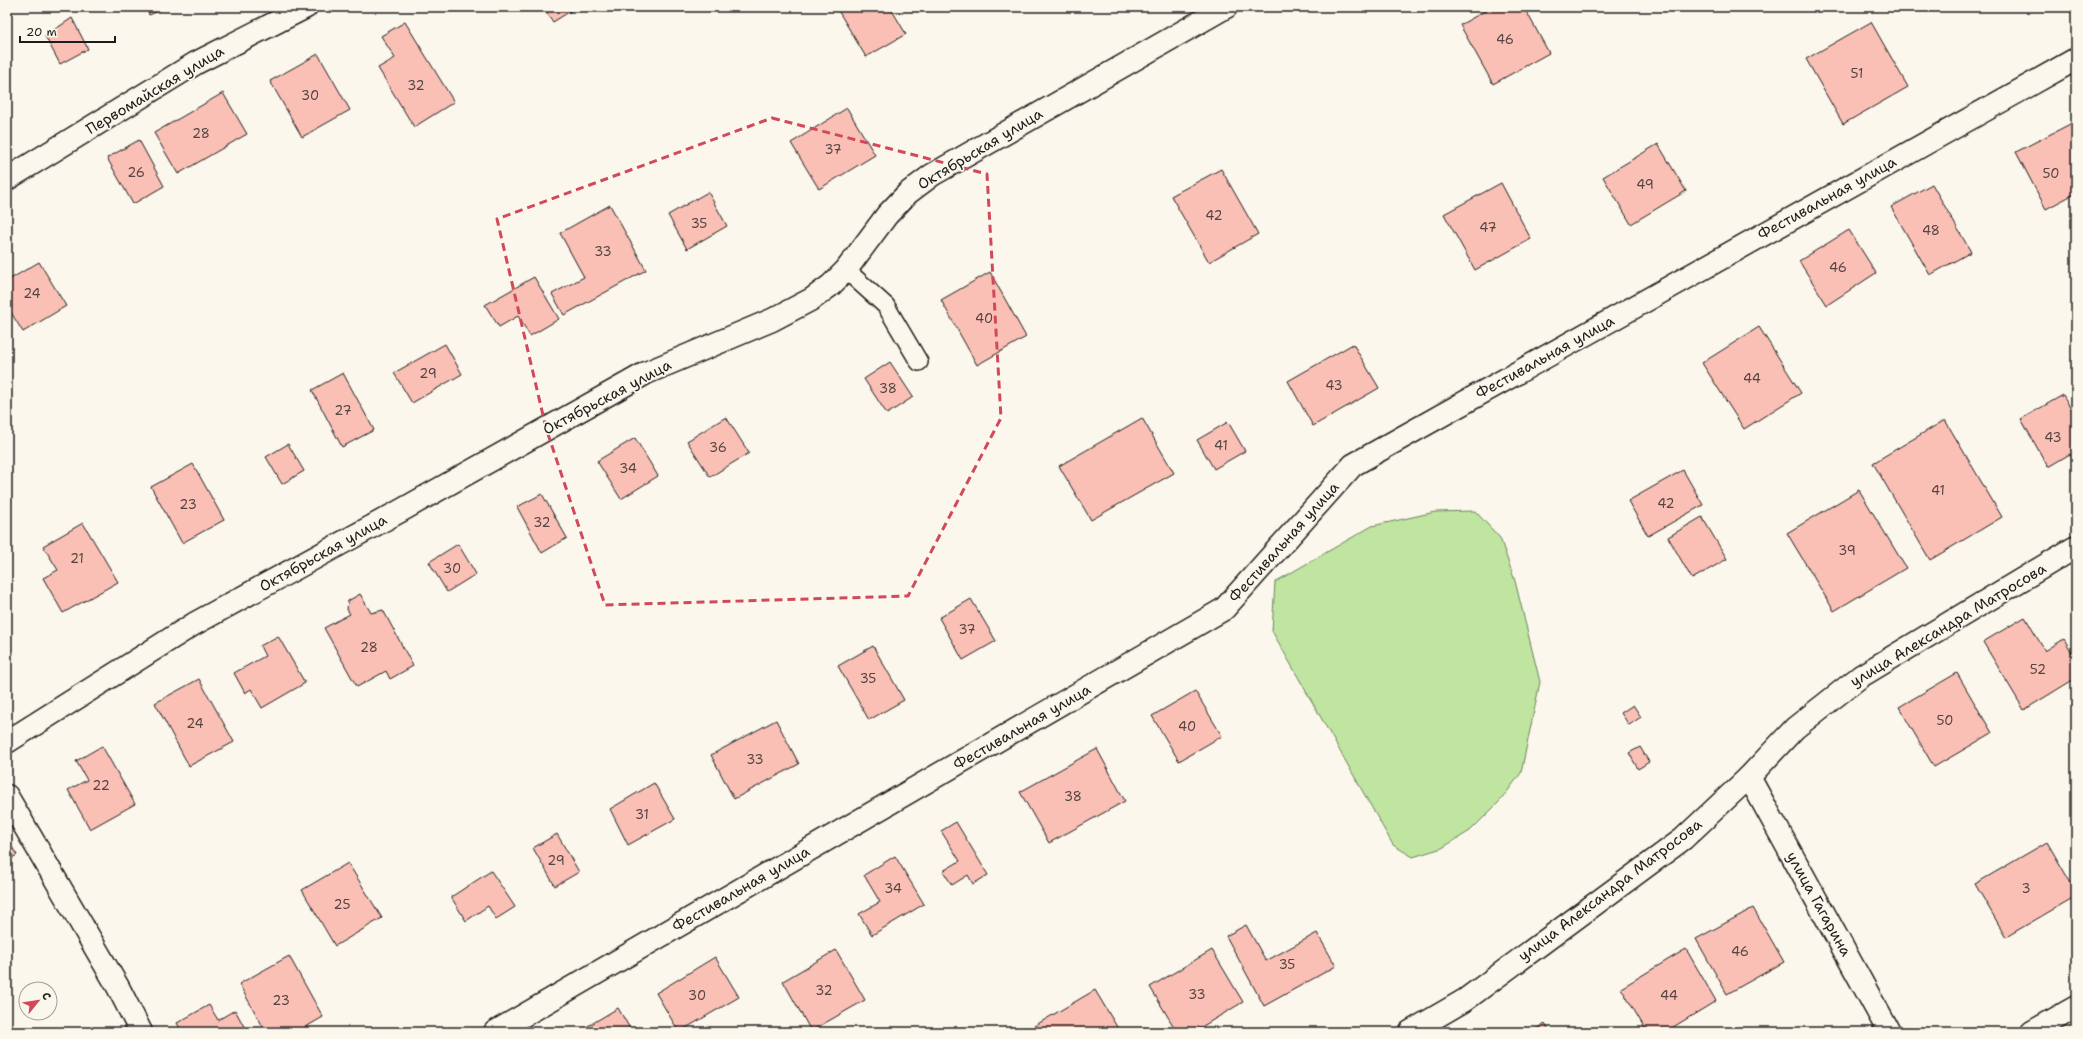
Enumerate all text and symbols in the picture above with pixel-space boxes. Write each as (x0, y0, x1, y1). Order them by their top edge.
scale bar (20, 18, 115, 44)
text: 20 m (26, 24, 57, 40)
house number: 46 (1496, 31, 1514, 48)
street label: Первомайская улица (82, 41, 228, 139)
house number: 51 (1851, 65, 1863, 82)
house number: 32 (407, 77, 425, 94)
house number: 30 (301, 87, 319, 104)
street label: Октябрьская улица (914, 103, 1047, 194)
house number: 28 (192, 125, 210, 142)
house number: 37 (824, 141, 842, 158)
street label: Фестивальная улица (1754, 151, 1901, 245)
house number: 26 (127, 164, 145, 181)
house number: 50 (2043, 165, 2059, 182)
house number: 49 (1636, 176, 1654, 193)
house number: 42 (1205, 207, 1223, 224)
house number: 35 (691, 215, 707, 232)
house number: 47 (1479, 219, 1497, 236)
house number: 48 (1922, 222, 1940, 239)
house number: 33 (594, 243, 612, 260)
house number: 46 (1829, 259, 1847, 276)
house number: 24 (23, 285, 41, 302)
house number: 40 (975, 310, 993, 327)
street label: Фестивальная улица (1472, 310, 1619, 404)
street label: Октябрьская улица (539, 354, 675, 439)
house number: 29 (419, 365, 437, 382)
house number: 44 (1743, 370, 1761, 387)
house number: 43 (1325, 377, 1343, 394)
house number: 38 (879, 380, 897, 397)
house number: 27 (334, 402, 352, 419)
house number: 43 (2044, 429, 2062, 446)
house number: 41 (1214, 437, 1228, 454)
house number: 36 (709, 439, 727, 456)
house number: 34 (619, 460, 637, 477)
street label: Фестивальная улица (1224, 477, 1344, 607)
house number: 41 (1931, 482, 1945, 499)
house number: 42 (1657, 495, 1675, 512)
house number: 23 (179, 496, 197, 513)
street label: Октябрьская улица (256, 509, 391, 596)
house number: 32 (533, 514, 551, 531)
house number: 39 (1838, 542, 1856, 559)
house number: 21 (70, 550, 84, 567)
street label: улица Александра Матросова (1846, 558, 2050, 692)
house number: 30 (443, 560, 461, 577)
house number: 37 (958, 621, 976, 638)
house number: 28 (360, 639, 378, 656)
house number: 52 (2030, 661, 2046, 678)
house number: 35 (860, 670, 876, 687)
street label: Фестивальная улица (950, 679, 1095, 775)
house number: 50 (1937, 712, 1953, 729)
house number: 24 (186, 715, 204, 732)
house number: 40 (1178, 718, 1196, 735)
house number: 33 (746, 751, 764, 768)
house number: 22 (92, 777, 110, 794)
house number: 38 (1064, 788, 1082, 805)
house number: 31 (635, 806, 649, 823)
street label: улица Александра Матросова (1514, 814, 1707, 966)
street label: Фестивальная улица (669, 841, 814, 937)
street label: улица Гагарина (1782, 848, 1856, 960)
house number: 29 (547, 852, 565, 869)
house number: 34 (884, 880, 902, 897)
house number: 3 (2021, 880, 2031, 897)
house number: 25 (334, 896, 350, 913)
house number: 46 (1731, 943, 1749, 960)
house number: 35 (1279, 956, 1295, 973)
north arrow (18, 981, 58, 1021)
house number: 32 (815, 982, 833, 999)
house number: 33 (1188, 986, 1206, 1003)
house number: 30 (688, 987, 706, 1004)
house number: 44 (1660, 987, 1678, 1004)
text: С (38, 990, 55, 1003)
house number: 23 (272, 992, 290, 1009)

